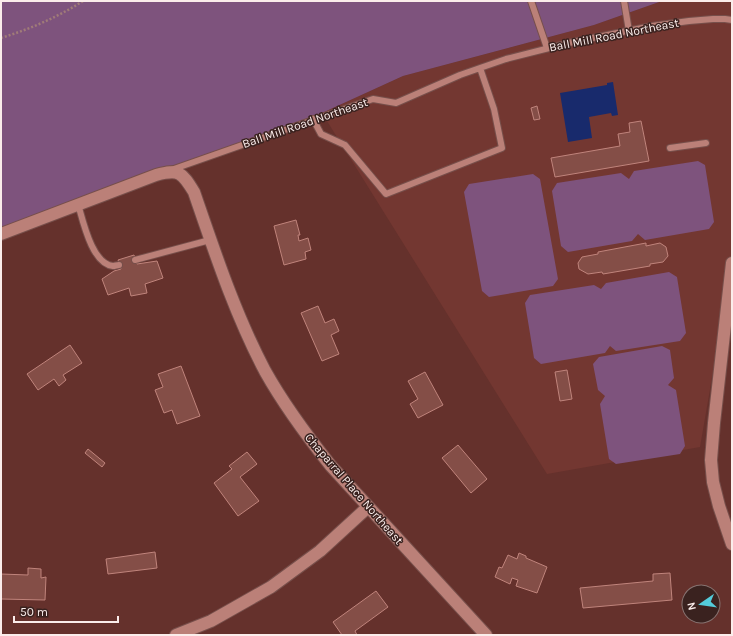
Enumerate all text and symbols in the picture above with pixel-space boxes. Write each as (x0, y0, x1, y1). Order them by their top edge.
street label: Ball Mill Road Northeast (548, 15, 681, 54)
street label: Ball Mill Road Northeast (240, 95, 370, 151)
street label: Chaparral Place Northeast (302, 431, 406, 548)
north arrow (681, 584, 721, 624)
scale bar (14, 598, 118, 624)
text: N (685, 601, 699, 611)
text: 50 m (20, 605, 48, 619)

